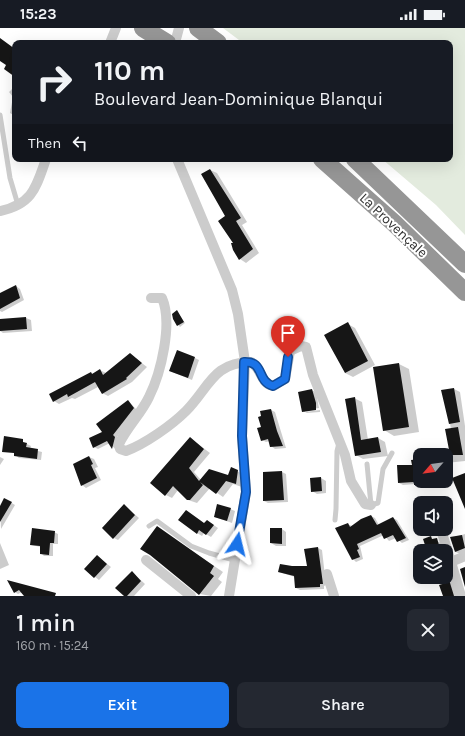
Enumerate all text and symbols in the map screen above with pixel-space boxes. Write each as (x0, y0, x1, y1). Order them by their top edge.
text: 15:23 (20, 5, 57, 23)
text: 110 m (94, 54, 165, 87)
icon: right (28, 56, 80, 108)
text: Boulevard Jean-Dominique Blanqui (94, 88, 383, 110)
icon: left (69, 132, 91, 154)
text: Then (28, 134, 61, 152)
street label: La Provençale (356, 190, 431, 261)
pin (271, 316, 305, 357)
icon: arrive (277, 322, 299, 344)
north arrow (413, 448, 453, 488)
map controls (413, 448, 453, 584)
button: sound (413, 496, 453, 536)
position arrow (216, 523, 258, 565)
button: layers (413, 544, 453, 584)
text: 1 min (16, 609, 76, 637)
button: close (407, 609, 449, 651)
text: 160 m · 15:24 (16, 638, 89, 653)
button: Exit (16, 682, 229, 728)
button: Share (237, 682, 449, 728)

